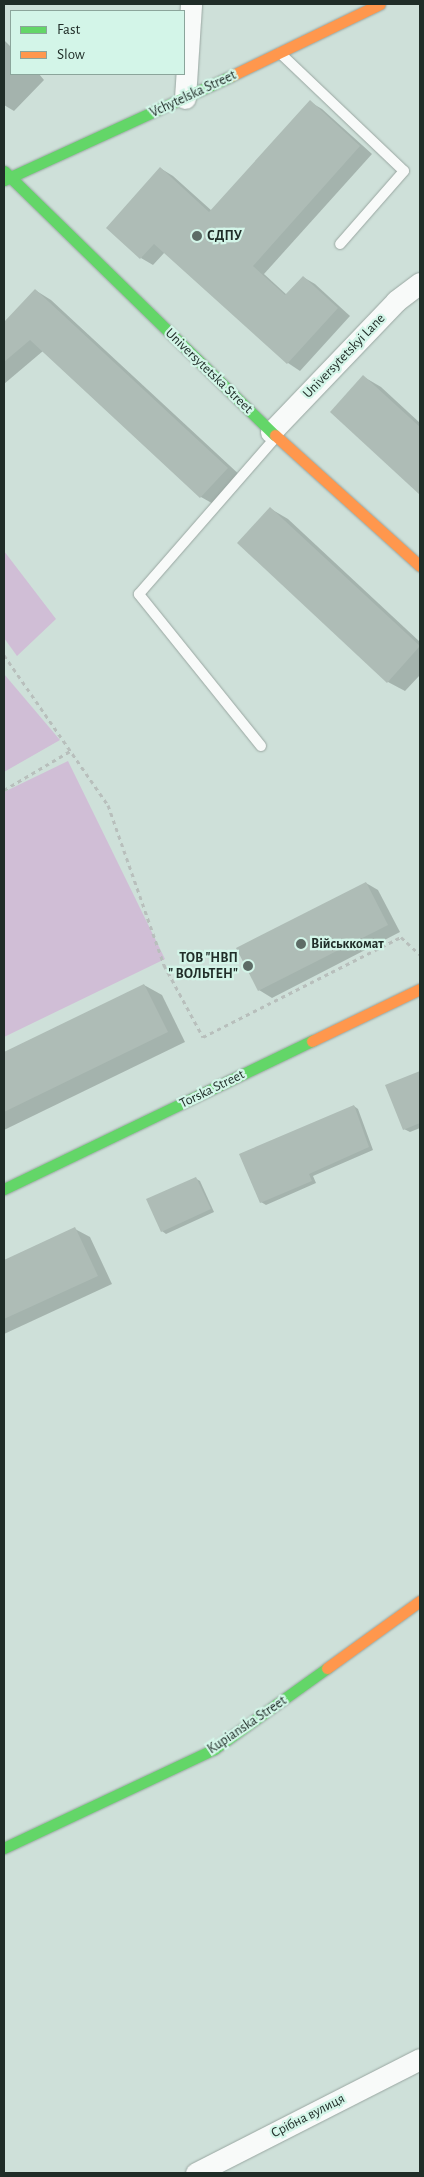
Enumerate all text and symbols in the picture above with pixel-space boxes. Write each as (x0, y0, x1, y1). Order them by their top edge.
legend (10, 10, 185, 75)
text: Fast (57, 22, 80, 37)
text: Slow (57, 47, 85, 62)
street label: Vchytelska Street (147, 67, 239, 121)
place label: СДПУ (207, 228, 242, 244)
marker: СДПУ (191, 230, 203, 242)
street label: Universytetskyi Lane (299, 310, 389, 402)
street label: Universytetska Street (162, 325, 256, 417)
place label: Військкомат (311, 936, 384, 952)
marker: Військкомат (295, 938, 307, 950)
place label: ТОВ "НВП " ВОЛЬТЕН" (168, 950, 238, 982)
marker: ТОВ "НВП " ВОЛЬТЕН" (242, 960, 254, 972)
street label: Torska Street (177, 1066, 247, 1112)
street label: Kupianska Street (204, 1692, 290, 1758)
street label: Срібна вулиця (268, 2090, 348, 2142)

